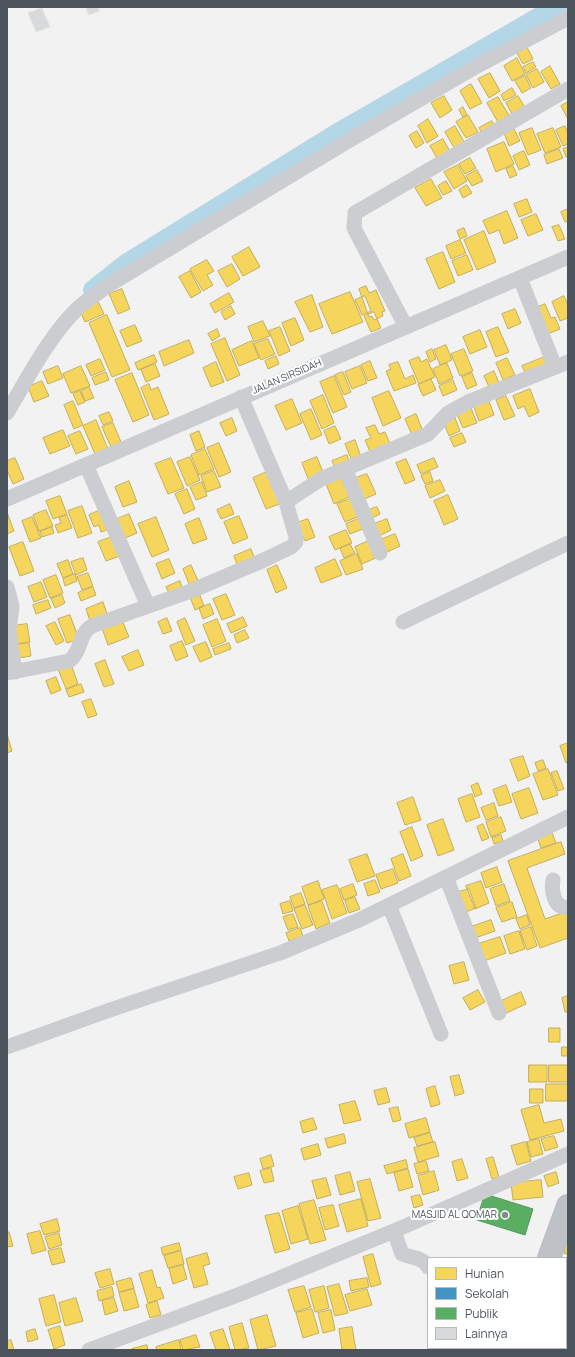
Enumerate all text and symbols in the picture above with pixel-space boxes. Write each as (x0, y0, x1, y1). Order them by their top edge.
street label: JALAN SIRSIDAH (251, 357, 323, 397)
place label: MASJID AL QOMAR (412, 1209, 497, 1221)
marker: MASJID AL QOMAR (500, 1210, 510, 1220)
legend (427, 1257, 567, 1349)
text: Hunian (465, 1265, 504, 1282)
text: Sekolah (465, 1285, 509, 1302)
text: Publik (465, 1305, 498, 1322)
text: Lainnya (465, 1325, 507, 1342)

